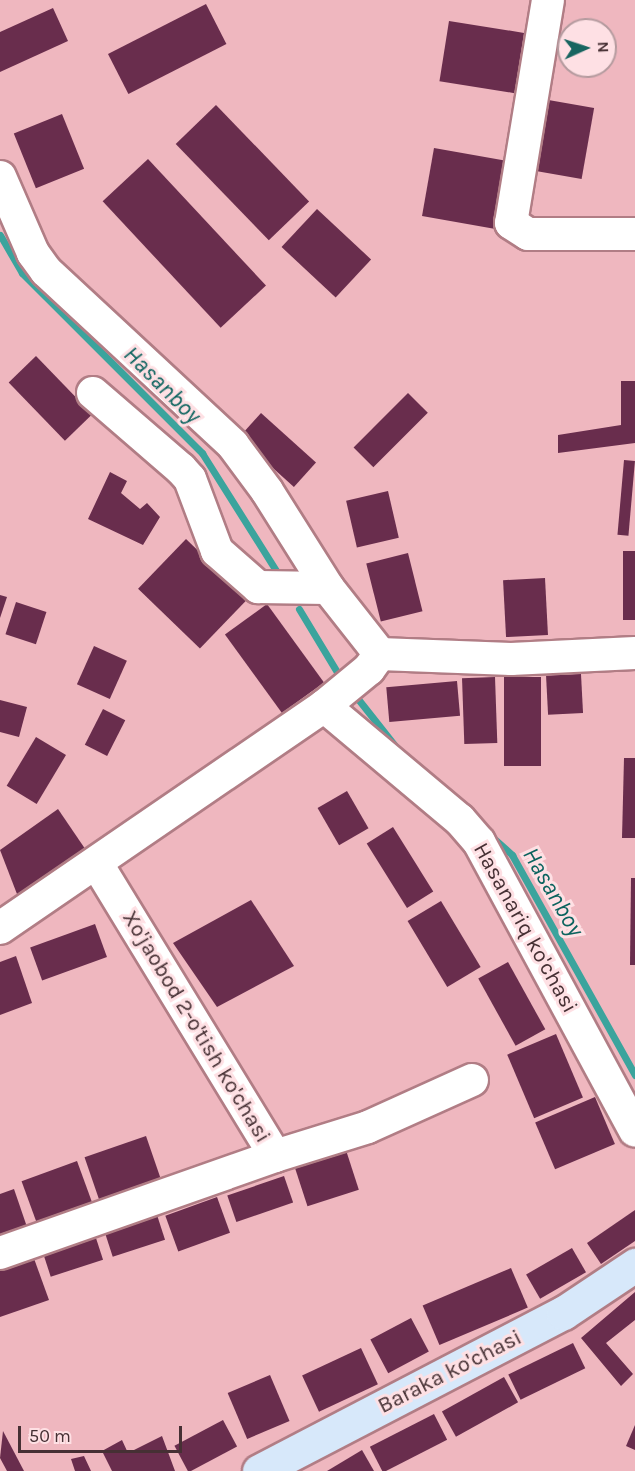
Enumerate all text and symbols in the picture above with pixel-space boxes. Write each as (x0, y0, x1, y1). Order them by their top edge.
north arrow (557, 18, 617, 78)
text: N (594, 41, 613, 53)
water label: Hasanboy (117, 340, 207, 430)
street label: Hasanariq ko'chasi (467, 838, 583, 1018)
water label: Hasanboy (516, 842, 590, 942)
street label: Xo'jaobod 2-o'tish ko'chasi (116, 906, 276, 1148)
street label: Baraka ko'chasi (374, 1324, 526, 1420)
scale bar (21, 1414, 184, 1452)
text: 50 m (29, 1425, 71, 1447)

